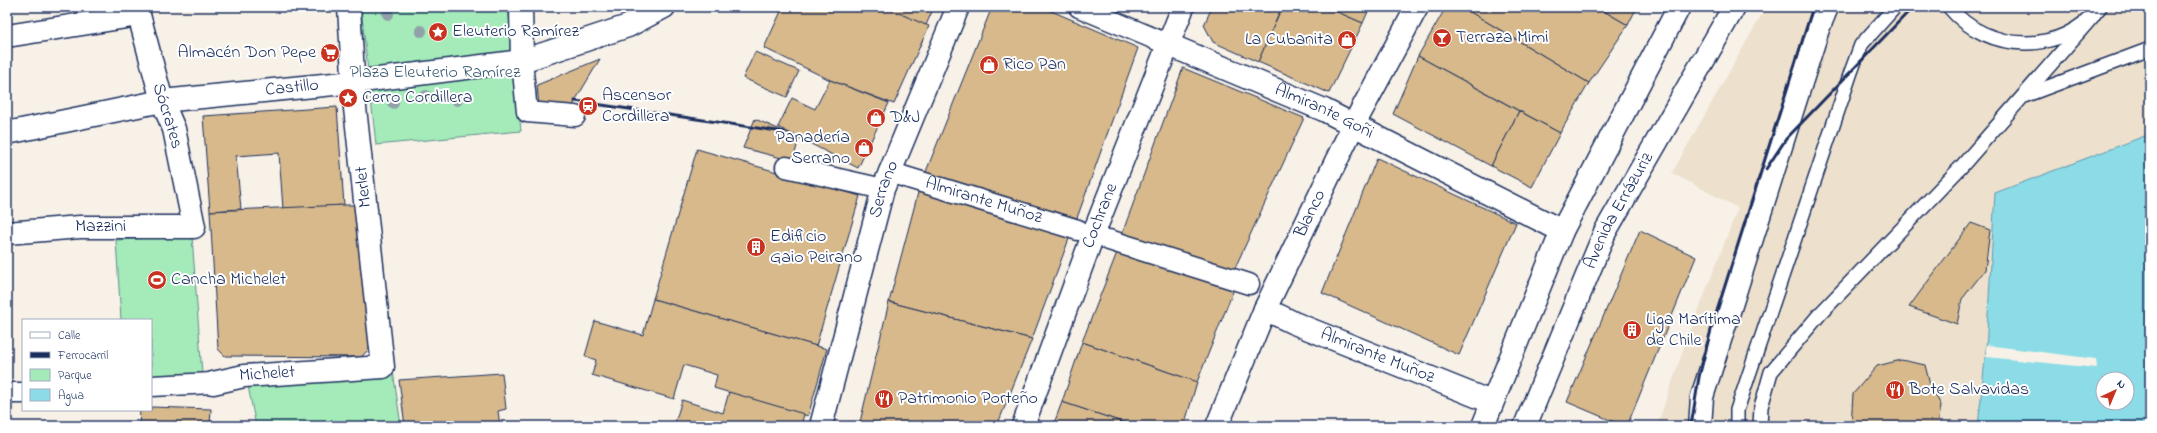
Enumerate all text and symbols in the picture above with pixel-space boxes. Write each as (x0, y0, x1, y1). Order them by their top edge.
place label: Eleuterio Ramírez (452, 19, 580, 45)
place icon: Eleuterio Ramírez (427, 21, 449, 43)
place label: Terraza Mimi (1456, 25, 1548, 51)
place label: La Cubanita (1245, 27, 1333, 53)
bar icon: Terraza Mimi (1431, 27, 1453, 49)
shop icon: La Cubanita (1336, 29, 1358, 51)
place label: Almacén Don Pepe (178, 40, 317, 66)
supermarket icon: Almacén Don Pepe (319, 42, 341, 64)
place label: Rico Pan (1003, 52, 1066, 78)
shop icon: Rico Pan (978, 54, 1000, 76)
park label: Plaza Eleuterio Ramírez (350, 60, 521, 86)
street label: Castillo (264, 73, 320, 104)
street label: Almirante Goñi (1270, 78, 1378, 146)
street label: Sócrates (145, 80, 189, 152)
place label: Ascensor Cordillera (602, 83, 672, 130)
place label: Cerro Cordillera (362, 85, 473, 111)
place icon: Cerro Cordillera (337, 87, 359, 109)
station icon: Ascensor Cordillera (577, 95, 599, 117)
place label: D&J (889, 105, 920, 131)
shop icon: D&J (865, 107, 887, 129)
place label: Panadería Serrano (776, 125, 850, 172)
shop icon: Panadería Serrano (853, 137, 875, 159)
street label: Avenida Errázuriz (1578, 148, 1661, 273)
street label: Serrano (863, 157, 906, 221)
street label: Merlet (349, 165, 379, 209)
street label: Almirante Muñoz (922, 171, 1046, 231)
street label: Cochrane (1076, 179, 1125, 252)
street label: Blanco (1288, 186, 1333, 243)
street label: Mazzini (75, 214, 126, 240)
place label: Edificio Gaio Peirano (770, 224, 862, 271)
building icon: Edificio Gaio Peirano (745, 236, 767, 258)
place label: Cancha Michelet (171, 267, 286, 293)
sports icon: Cancha Michelet (146, 269, 168, 291)
place label: Liga Marítima de Chile (1646, 307, 1741, 354)
legend (22, 319, 152, 411)
building icon: Liga Marítima de Chile (1621, 319, 1643, 341)
street label: Almirante Muñoz (1316, 322, 1439, 391)
text: Calle (58, 327, 81, 345)
text: Ferrocarril (57, 347, 108, 365)
street label: Michelet (238, 360, 296, 389)
text: Parque (58, 367, 92, 385)
north arrow (2095, 371, 2135, 411)
text: N (2113, 376, 2129, 393)
place label: Bote Salvavidas (1908, 377, 2029, 403)
restaurant icon: Bote Salvavidas (1884, 379, 1906, 401)
place label: Patrimonio Porteño (898, 386, 1038, 412)
text: Agua (58, 387, 84, 406)
restaurant icon: Patrimonio Porteño (873, 388, 895, 410)

